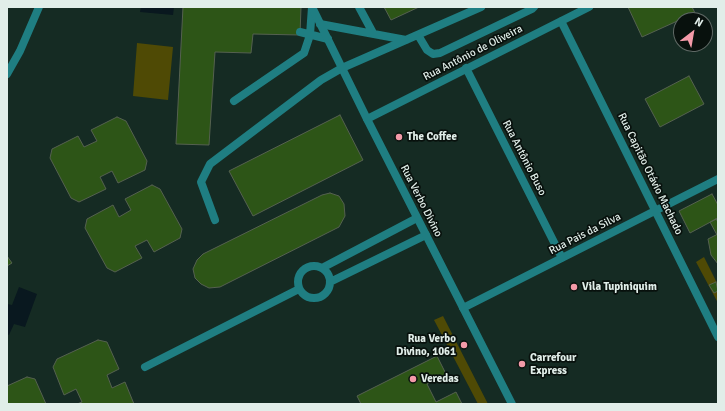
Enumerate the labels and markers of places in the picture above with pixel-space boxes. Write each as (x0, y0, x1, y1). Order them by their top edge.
place label: The Coffee (407, 130, 457, 144)
marker: The Coffee (394, 132, 404, 142)
place label: Vila Tupiniquim (582, 280, 657, 294)
marker: Vila Tupiniquim (569, 282, 579, 292)
place label: Rua Verbo Divino, 1061 (396, 332, 456, 358)
marker: Rua Verbo Divino, 1061 (459, 340, 469, 350)
place label: Carrefour Express (530, 351, 576, 377)
marker: Carrefour Express (517, 359, 527, 369)
place label: Veredas (421, 372, 459, 386)
marker: Veredas (408, 374, 418, 384)

